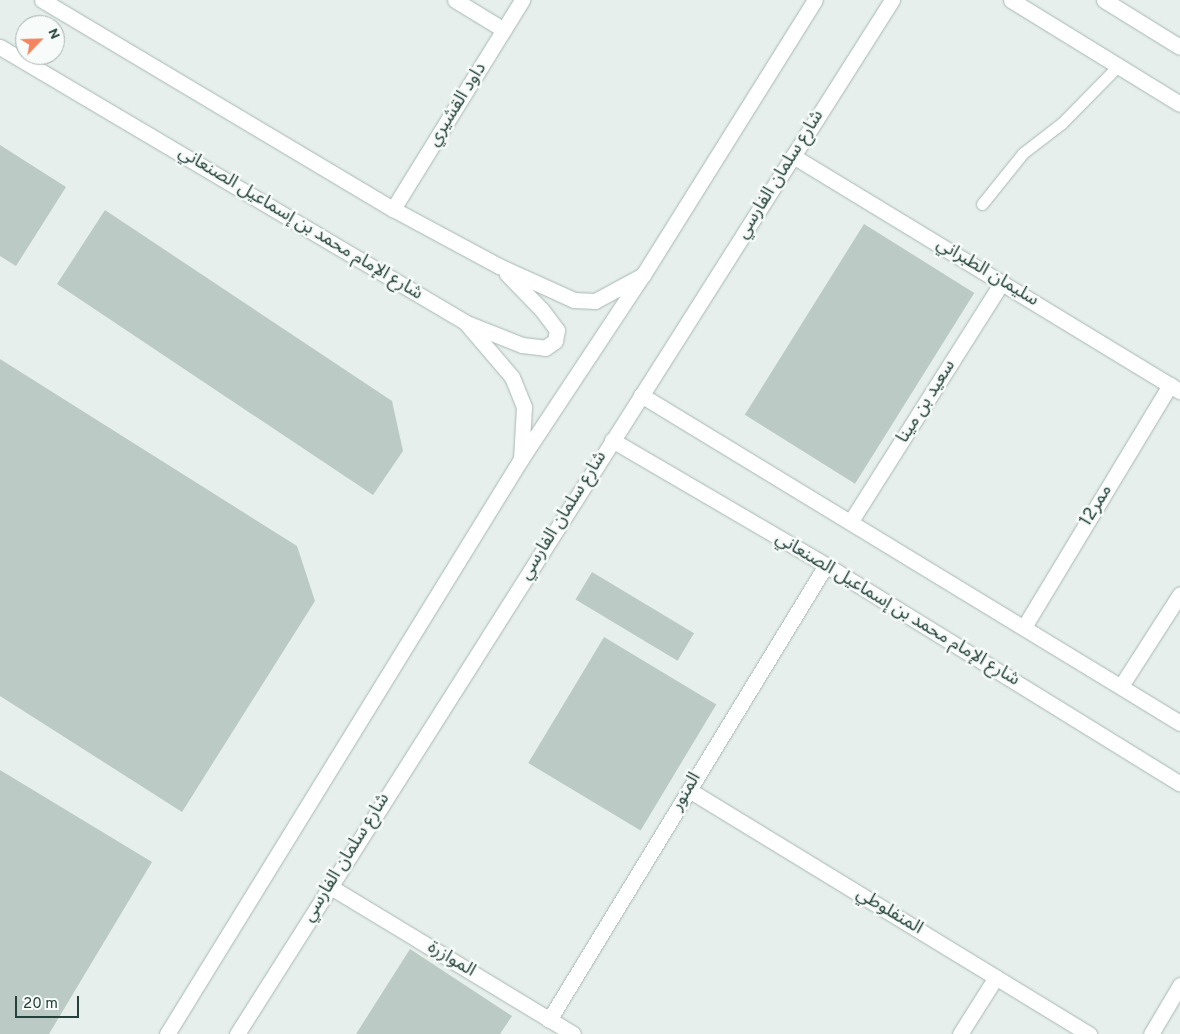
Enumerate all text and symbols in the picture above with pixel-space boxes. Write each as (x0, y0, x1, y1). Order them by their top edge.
north arrow (15, 15, 65, 65)
text: N (43, 26, 63, 42)
street label: داود القشيري (424, 59, 492, 151)
street label: شارع سلمان الفارسي (733, 107, 829, 243)
street label: شارع الإمام محمد بن إسماعيل الصنعاني (174, 142, 426, 306)
street label: سليمان الطبراني (932, 234, 1042, 312)
street label: سعيد بن مينا (893, 357, 961, 447)
street label: شارع سلمان الفارسي (516, 448, 612, 584)
street label: ممر12 (1076, 481, 1118, 531)
street label: شارع الإمام محمد بن إسماعيل الصنعاني (771, 528, 1023, 692)
street label: المنور (667, 769, 707, 815)
street label: شارع سلمان الفارسي (299, 790, 395, 926)
street label: المنفلوطي (852, 884, 926, 940)
street label: الموازرة (423, 937, 479, 983)
scale bar (18, 986, 81, 1018)
text: 20 m (23, 995, 58, 1014)

